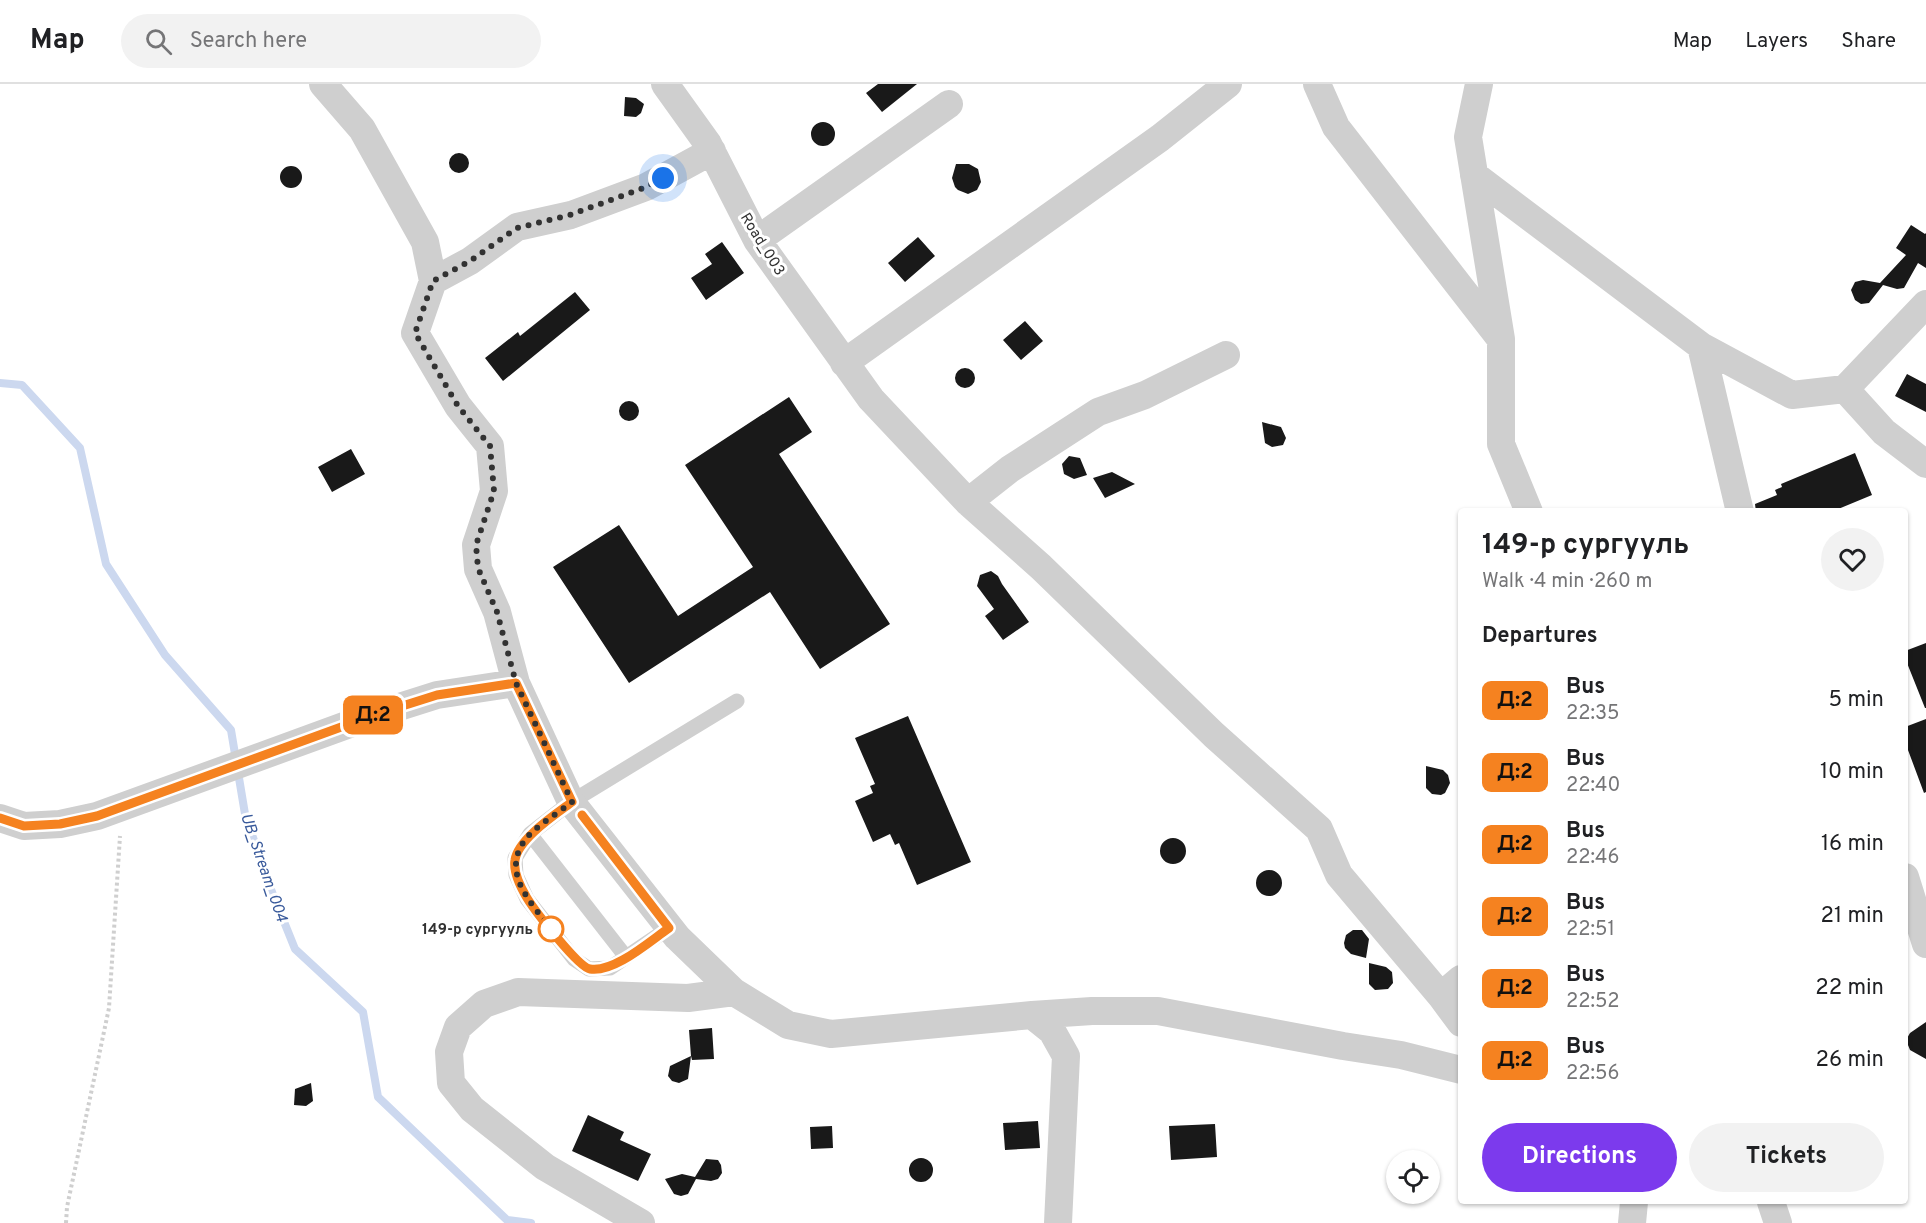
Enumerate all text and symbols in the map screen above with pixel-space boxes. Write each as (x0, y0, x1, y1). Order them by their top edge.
search box (121, 14, 541, 68)
text: Map (30, 23, 85, 59)
icon: search (142, 25, 175, 58)
text: Search here (190, 28, 307, 55)
text: Map (1673, 28, 1712, 55)
text: Layers (1745, 28, 1808, 55)
text: Share (1841, 28, 1896, 55)
your location (648, 163, 678, 193)
street label: Road_003 (735, 210, 788, 280)
text: 149-р сургууль (1482, 528, 1689, 564)
button: heart (1821, 528, 1884, 591)
text: Walk · 4 min · 260 m (1482, 569, 1653, 595)
text: Departures (1482, 623, 1598, 650)
text: Bus (1566, 674, 1605, 701)
text: Д:2 (1497, 687, 1533, 714)
text: 5 min (1829, 687, 1884, 714)
line badge: Д:2 (338, 696, 407, 734)
text: 22:35 (1566, 701, 1619, 727)
text: Д:2 (355, 702, 391, 729)
text: Bus (1566, 746, 1605, 773)
text: Д:2 (1497, 759, 1533, 786)
text: 10 min (1820, 759, 1884, 786)
text: 22:40 (1566, 773, 1620, 799)
water label: UB_Stream_004 (235, 811, 291, 925)
text: Bus (1566, 818, 1605, 845)
text: Д:2 (1497, 831, 1533, 858)
text: 16 min (1821, 831, 1884, 858)
text: 22:46 (1566, 845, 1619, 871)
text: Bus (1566, 890, 1605, 917)
text: Д:2 (1497, 903, 1533, 930)
text: 21 min (1821, 903, 1884, 930)
marker: 149-р сургууль (538, 916, 564, 942)
text: 22:51 (1566, 917, 1615, 943)
place label: 149-р сургууль (422, 921, 533, 940)
text: Bus (1566, 962, 1605, 989)
text: Д:2 (1497, 975, 1533, 1002)
text: 22 min (1815, 975, 1884, 1002)
text: 22:52 (1566, 989, 1620, 1015)
text: Bus (1566, 1034, 1605, 1061)
text: Д:2 (1497, 1047, 1533, 1074)
text: 26 min (1816, 1047, 1884, 1074)
text: 22:56 (1566, 1061, 1619, 1087)
button: Directions (1482, 1123, 1677, 1192)
button: Tickets (1689, 1123, 1884, 1192)
map controls (1386, 1150, 1440, 1204)
button: locate (1386, 1150, 1440, 1204)

